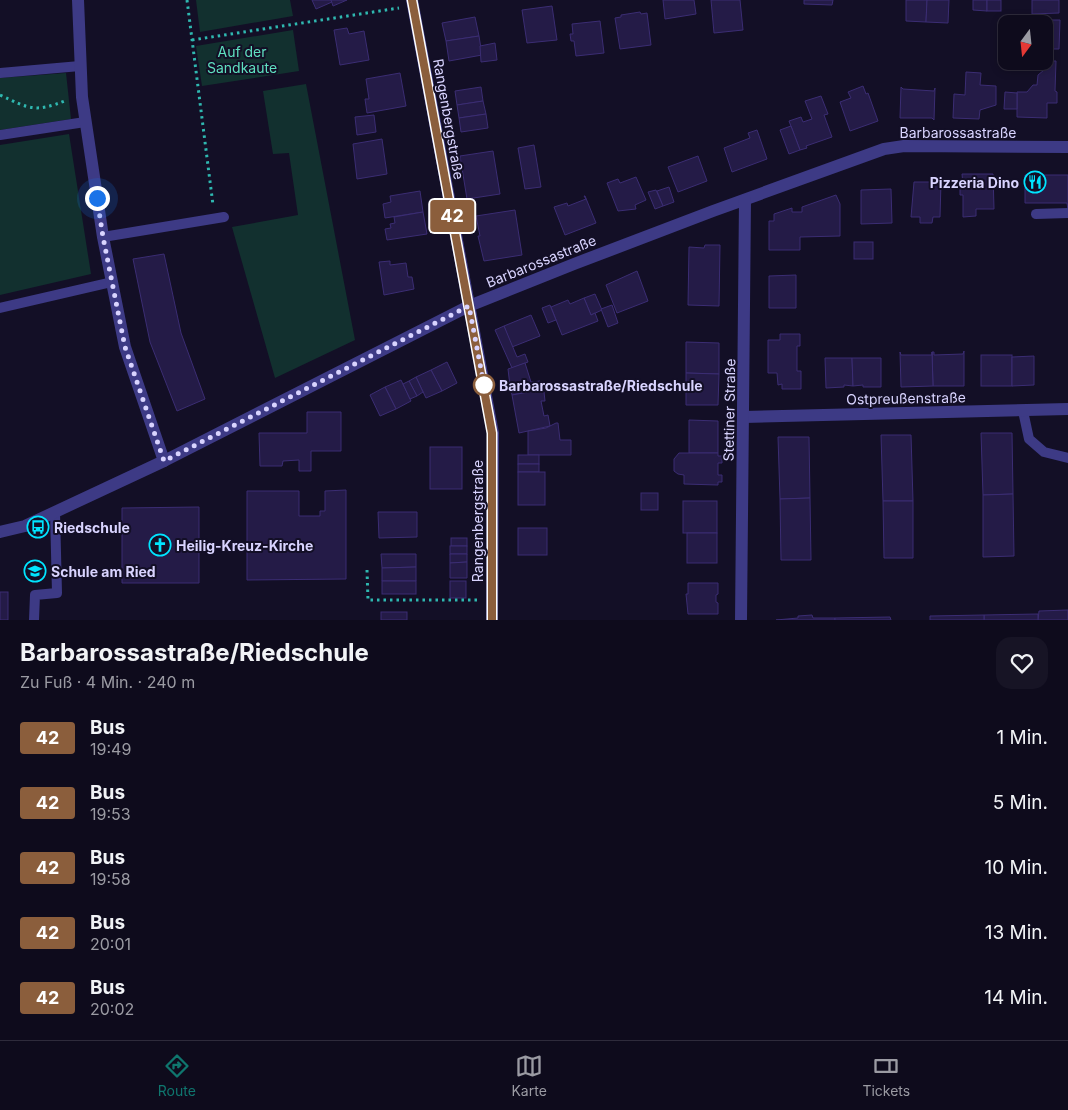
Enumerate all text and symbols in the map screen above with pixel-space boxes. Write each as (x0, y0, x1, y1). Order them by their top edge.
north arrow (998, 15, 1052, 70)
map controls (998, 15, 1053, 70)
park label: Auf der Sandkaute (207, 43, 277, 76)
street label: Rangenbergstraße (430, 57, 468, 181)
street label: Barbarossastraße (899, 124, 1017, 141)
restaurant icon: Pizzeria Dino (1023, 170, 1047, 194)
place label: Pizzeria Dino (930, 174, 1019, 191)
your location (85, 186, 110, 211)
line badge: 42 (430, 200, 474, 232)
text: 42 (440, 205, 464, 226)
street label: Barbarossastraße (484, 231, 598, 291)
street label: Stettiner Straße (720, 358, 738, 462)
marker: Barbarossastraße/Riedschule (473, 374, 495, 396)
place label: Barbarossastraße/Riedschule (499, 377, 703, 394)
street label: Ostpreußenstraße (846, 388, 966, 408)
street label: Rangenbergstraße (469, 460, 486, 582)
bus stop icon: Riedschule (26, 515, 50, 539)
place label: Riedschule (54, 519, 130, 536)
church icon: Heilig-Kreuz-Kirche (148, 533, 172, 557)
place label: Heilig-Kreuz-Kirche (176, 537, 313, 554)
school or university icon: Schule am Ried (23, 559, 47, 583)
place label: Schule am Ried (51, 563, 156, 580)
button: heart (996, 637, 1048, 689)
text: Barbarossastraße/Riedschule (20, 638, 369, 667)
text: Zu Fuß · 4 Min. · 240 m (20, 672, 195, 692)
text: Bus (90, 716, 125, 739)
text: 1 Min. (996, 726, 1048, 749)
text: 42 (36, 727, 59, 748)
text: 19:49 (90, 739, 131, 759)
text: Bus (90, 781, 125, 804)
text: 5 Min. (993, 791, 1048, 814)
text: 42 (36, 792, 59, 813)
text: 19:53 (90, 804, 131, 824)
text: Bus (90, 846, 125, 869)
text: 10 Min. (984, 856, 1048, 879)
text: 42 (36, 857, 59, 878)
text: 19:58 (90, 869, 131, 889)
text: Bus (90, 911, 125, 934)
text: 13 Min. (985, 921, 1048, 944)
text: 42 (36, 922, 59, 943)
text: 20:01 (90, 934, 131, 954)
text: Bus (90, 976, 125, 999)
text: 14 Min. (984, 986, 1048, 1009)
text: 42 (36, 987, 59, 1008)
text: 20:02 (90, 999, 134, 1019)
tab: Route (158, 1052, 196, 1099)
tab: Karte (511, 1052, 547, 1099)
tab: Tickets (862, 1052, 910, 1099)

